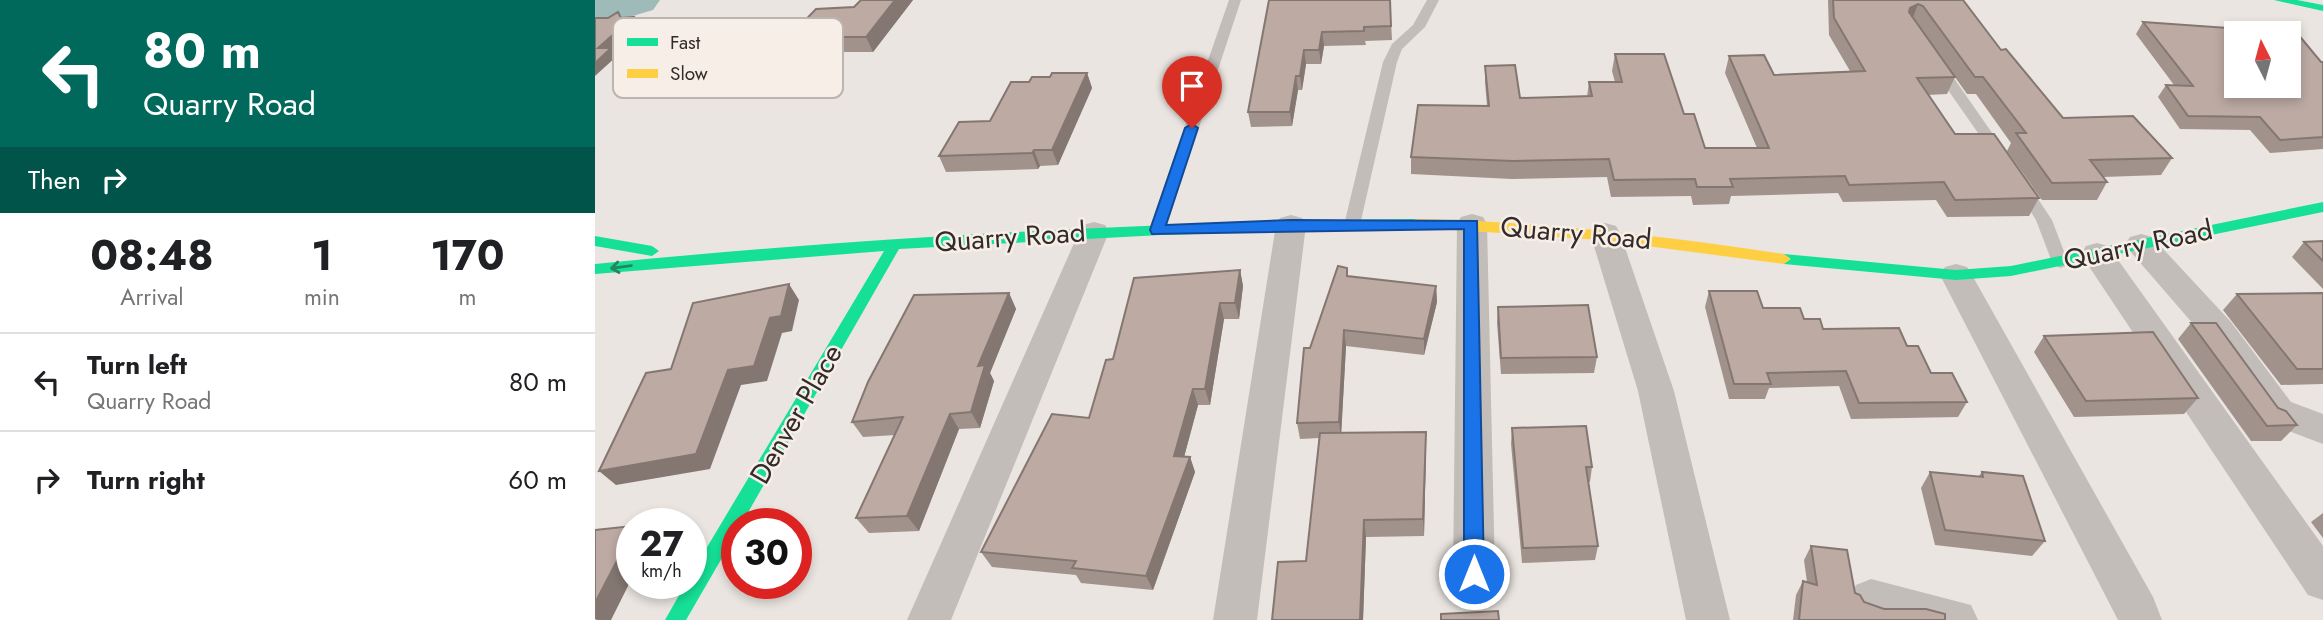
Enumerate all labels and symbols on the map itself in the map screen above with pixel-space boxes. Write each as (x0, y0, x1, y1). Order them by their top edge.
legend (613, 18, 843, 98)
north arrow (2224, 21, 2301, 98)
text: Fast (670, 29, 701, 56)
pin (1162, 56, 1222, 128)
text: Slow (670, 60, 708, 87)
street label: Quarry Road (1499, 206, 1653, 260)
street label: Quarry Road (2060, 209, 2216, 281)
street label: Quarry Road (933, 211, 1087, 263)
one-way arrow (610, 260, 633, 273)
street label: Denver Place (739, 336, 853, 492)
speed limit sign: 30 (721, 508, 812, 599)
position arrow (1437, 537, 1511, 611)

